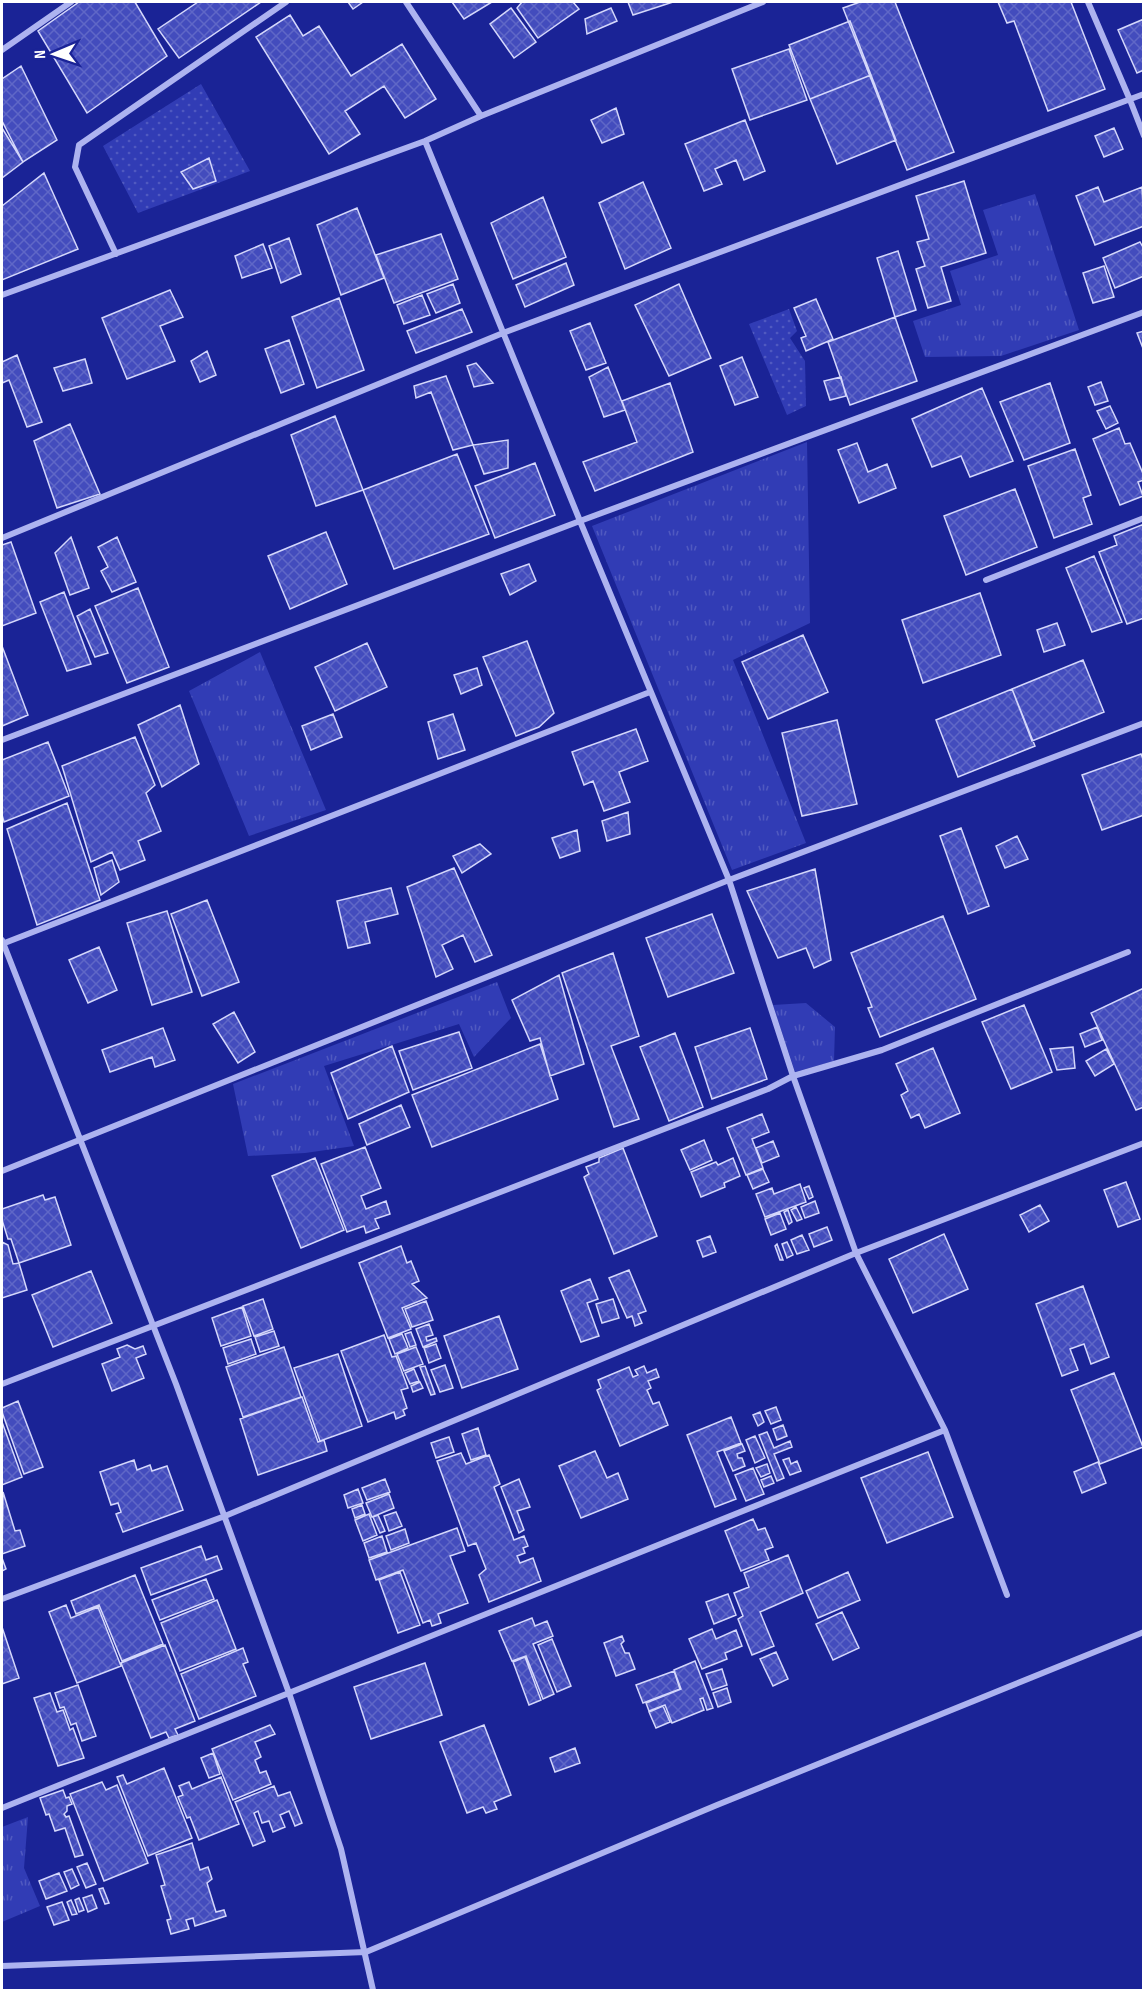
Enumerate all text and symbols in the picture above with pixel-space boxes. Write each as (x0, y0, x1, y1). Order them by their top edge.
north arrow (24, 24, 84, 84)
text: N (31, 50, 50, 59)

